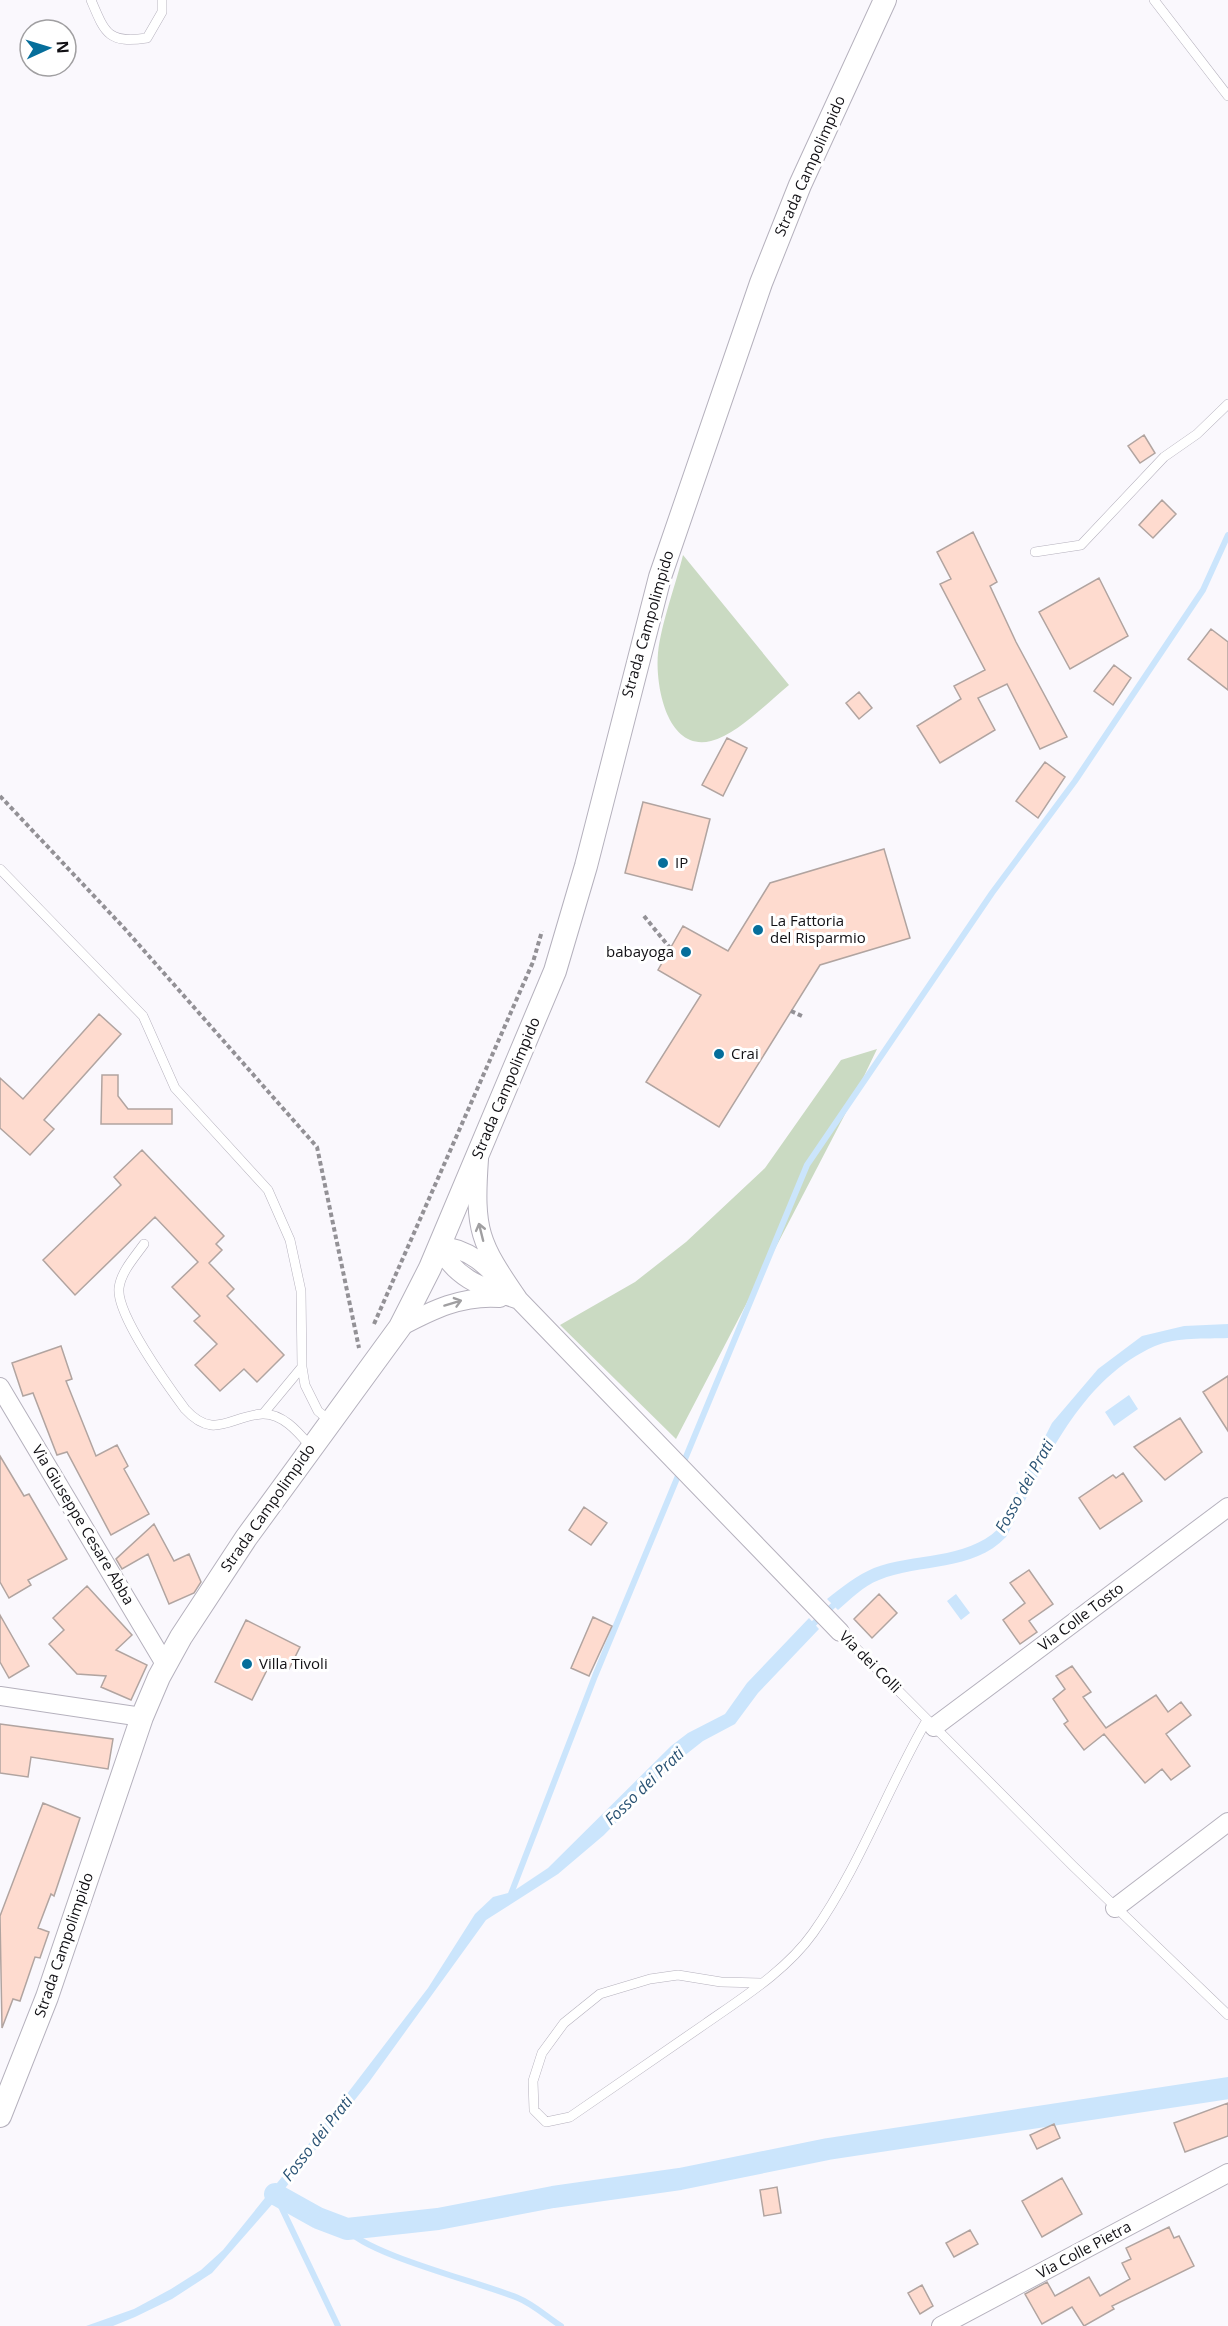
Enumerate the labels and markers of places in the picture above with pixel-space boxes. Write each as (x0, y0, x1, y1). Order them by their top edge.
place label: IP (675, 852, 688, 872)
marker: IP (656, 856, 670, 870)
place label: La Fattoria del Risparmio (770, 910, 866, 947)
marker: La Fattoria del Risparmio (751, 923, 765, 937)
place label: babayoga (606, 941, 674, 961)
marker: babayoga (679, 945, 693, 959)
place label: Crai (731, 1043, 759, 1063)
marker: Crai (712, 1047, 726, 1061)
place label: Villa Tivoli (259, 1653, 328, 1673)
marker: Villa Tivoli (240, 1657, 254, 1671)

